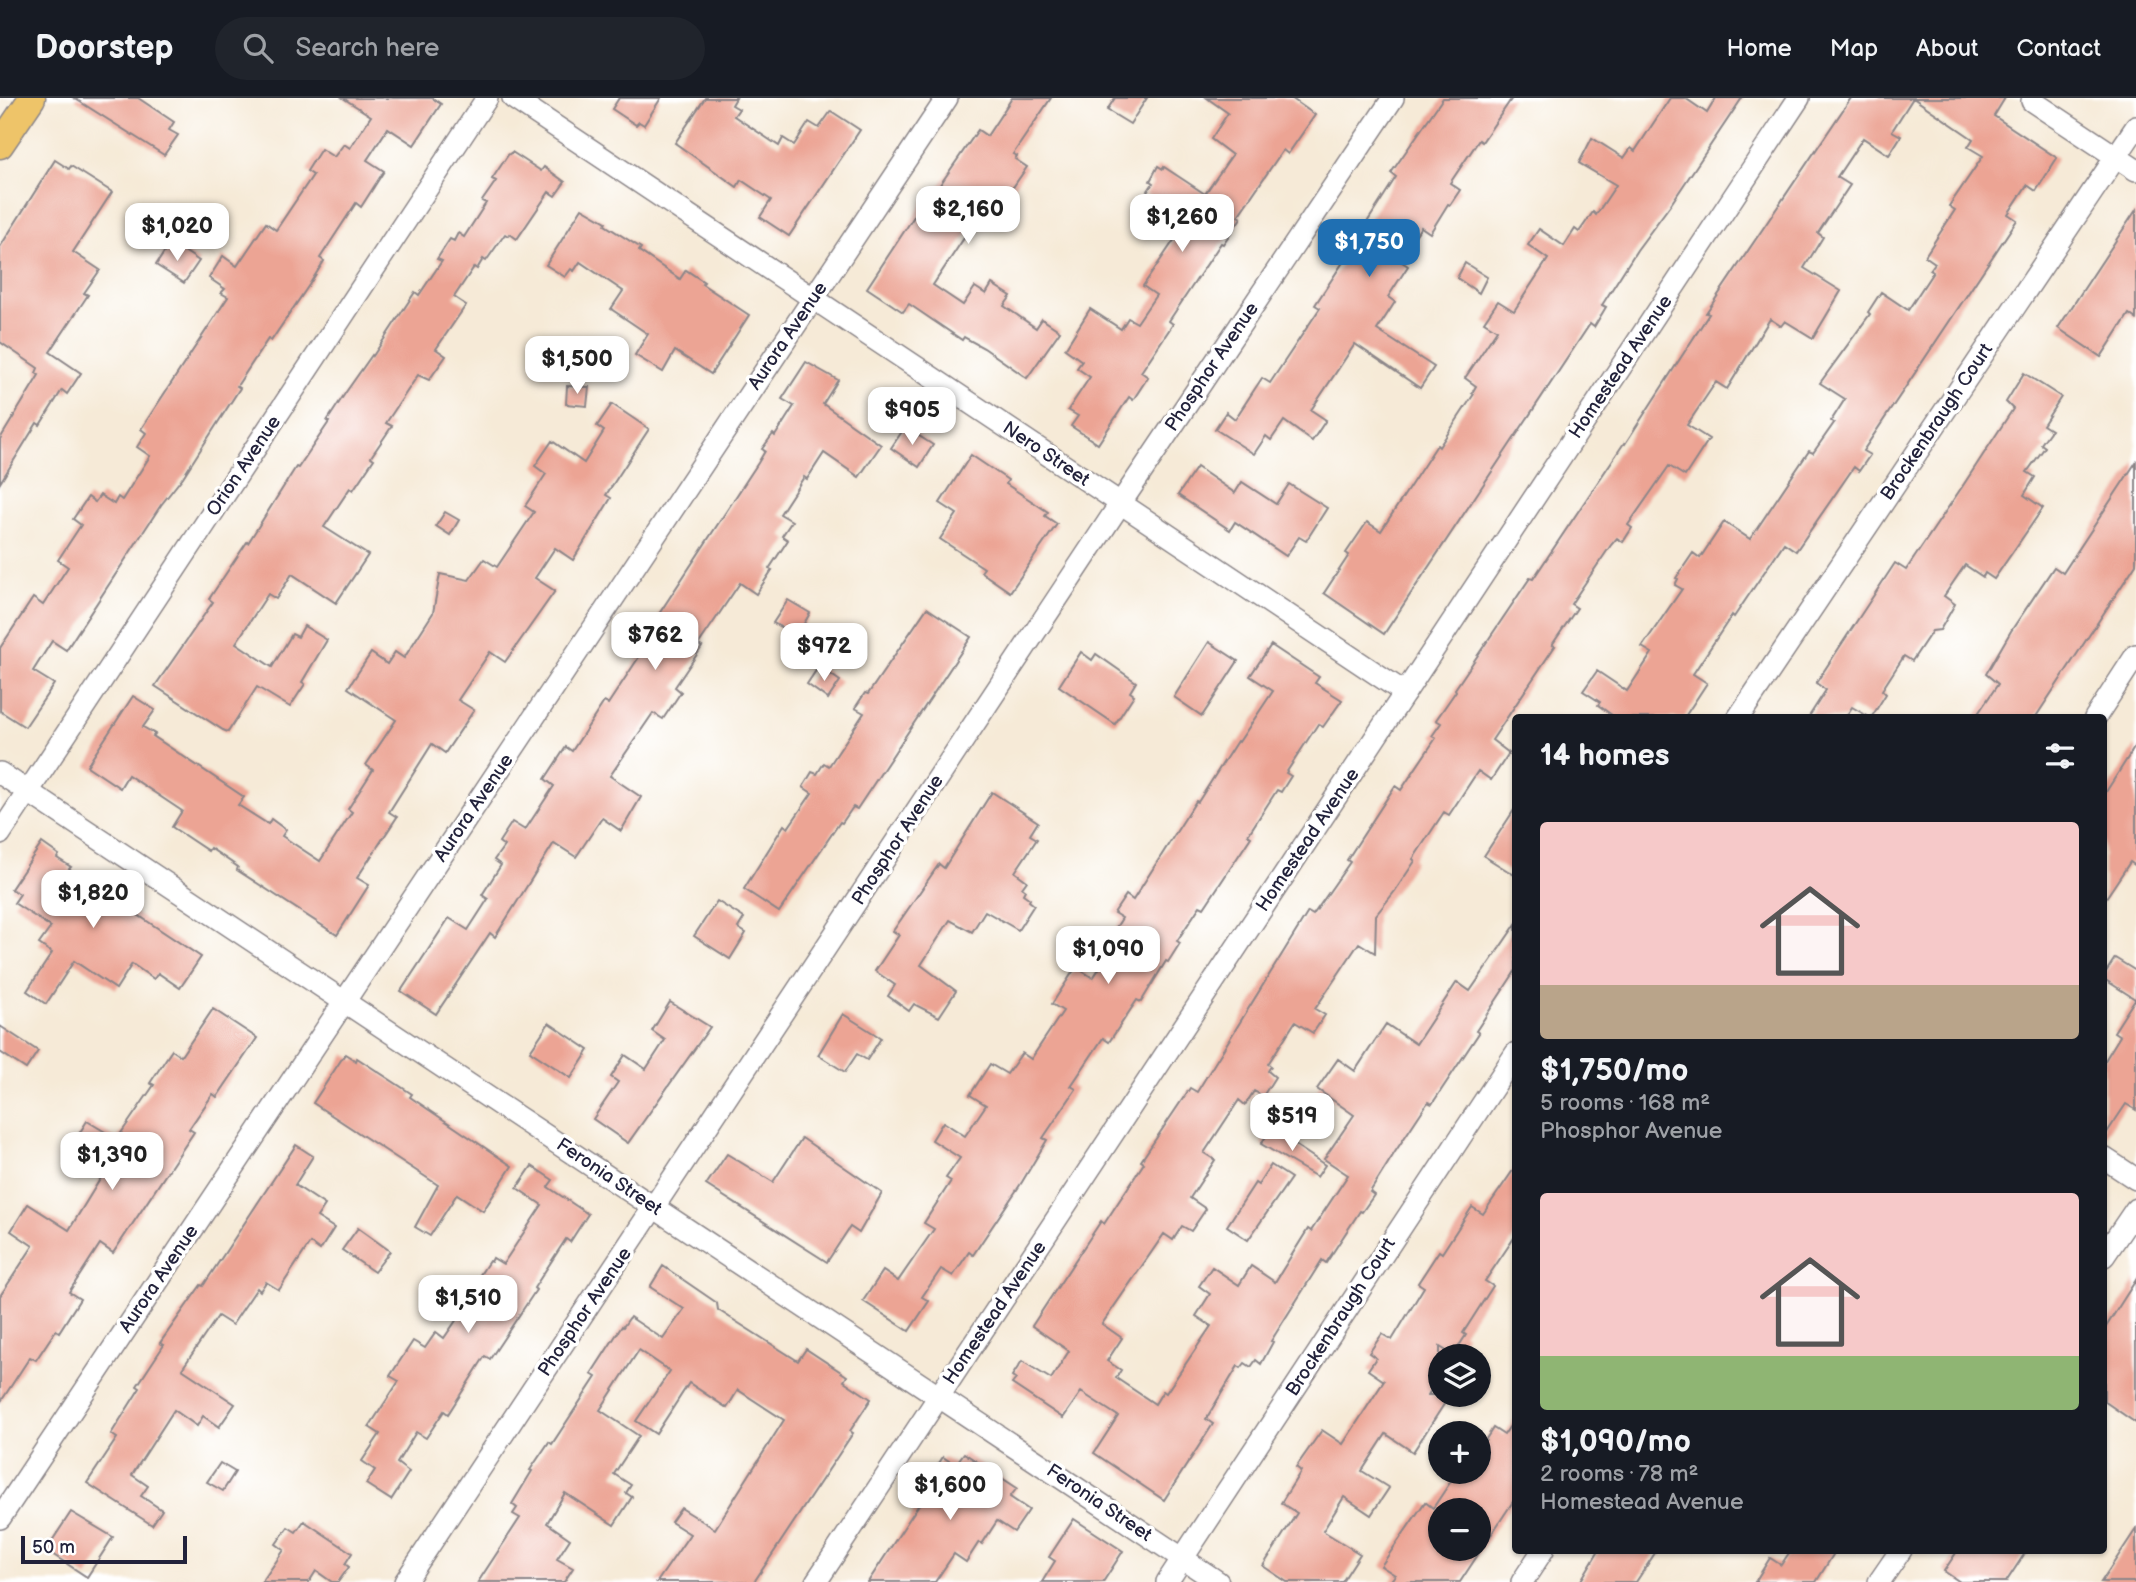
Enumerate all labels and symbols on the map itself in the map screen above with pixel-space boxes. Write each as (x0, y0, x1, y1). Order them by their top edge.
pin: $2,160 (911, 186, 1025, 246)
pin: $1,260 (1125, 194, 1239, 254)
pin: $1,020 (120, 204, 234, 263)
pin: $1,750 (1312, 220, 1426, 279)
street label: Aurora Avenue (743, 278, 833, 394)
street label: Homestead Avenue (1564, 291, 1678, 443)
street label: Phosphor Avenue (1160, 298, 1264, 436)
pin: $1,500 (520, 336, 634, 396)
street label: Brockenbraugh Court (1876, 339, 1998, 505)
pin: $905 (871, 388, 953, 447)
street label: Orion Avenue (202, 411, 286, 521)
street label: Nero Street (998, 417, 1094, 492)
pin: $762 (614, 612, 696, 672)
pin: $972 (783, 624, 865, 683)
street label: Aurora Avenue (429, 750, 519, 866)
street label: Homestead Avenue (1251, 764, 1365, 916)
street label: Phosphor Avenue (847, 771, 949, 909)
pin: $1,820 (36, 870, 150, 930)
pin: $1,090 (1051, 926, 1165, 986)
pin: $519 (1251, 1094, 1333, 1153)
pin: $1,390 (55, 1132, 169, 1192)
street label: Feronia Street (552, 1133, 666, 1221)
street label: Aurora Avenue (114, 1221, 204, 1337)
street label: Brockenbraugh Court (1281, 1233, 1401, 1401)
street label: Homestead Avenue (938, 1237, 1052, 1389)
street label: Phosphor Avenue (533, 1243, 637, 1381)
pin: $1,510 (411, 1276, 525, 1335)
street label: Feronia Street (1042, 1459, 1156, 1547)
pin: $1,600 (893, 1462, 1007, 1522)
scale bar (21, 1533, 187, 1565)

